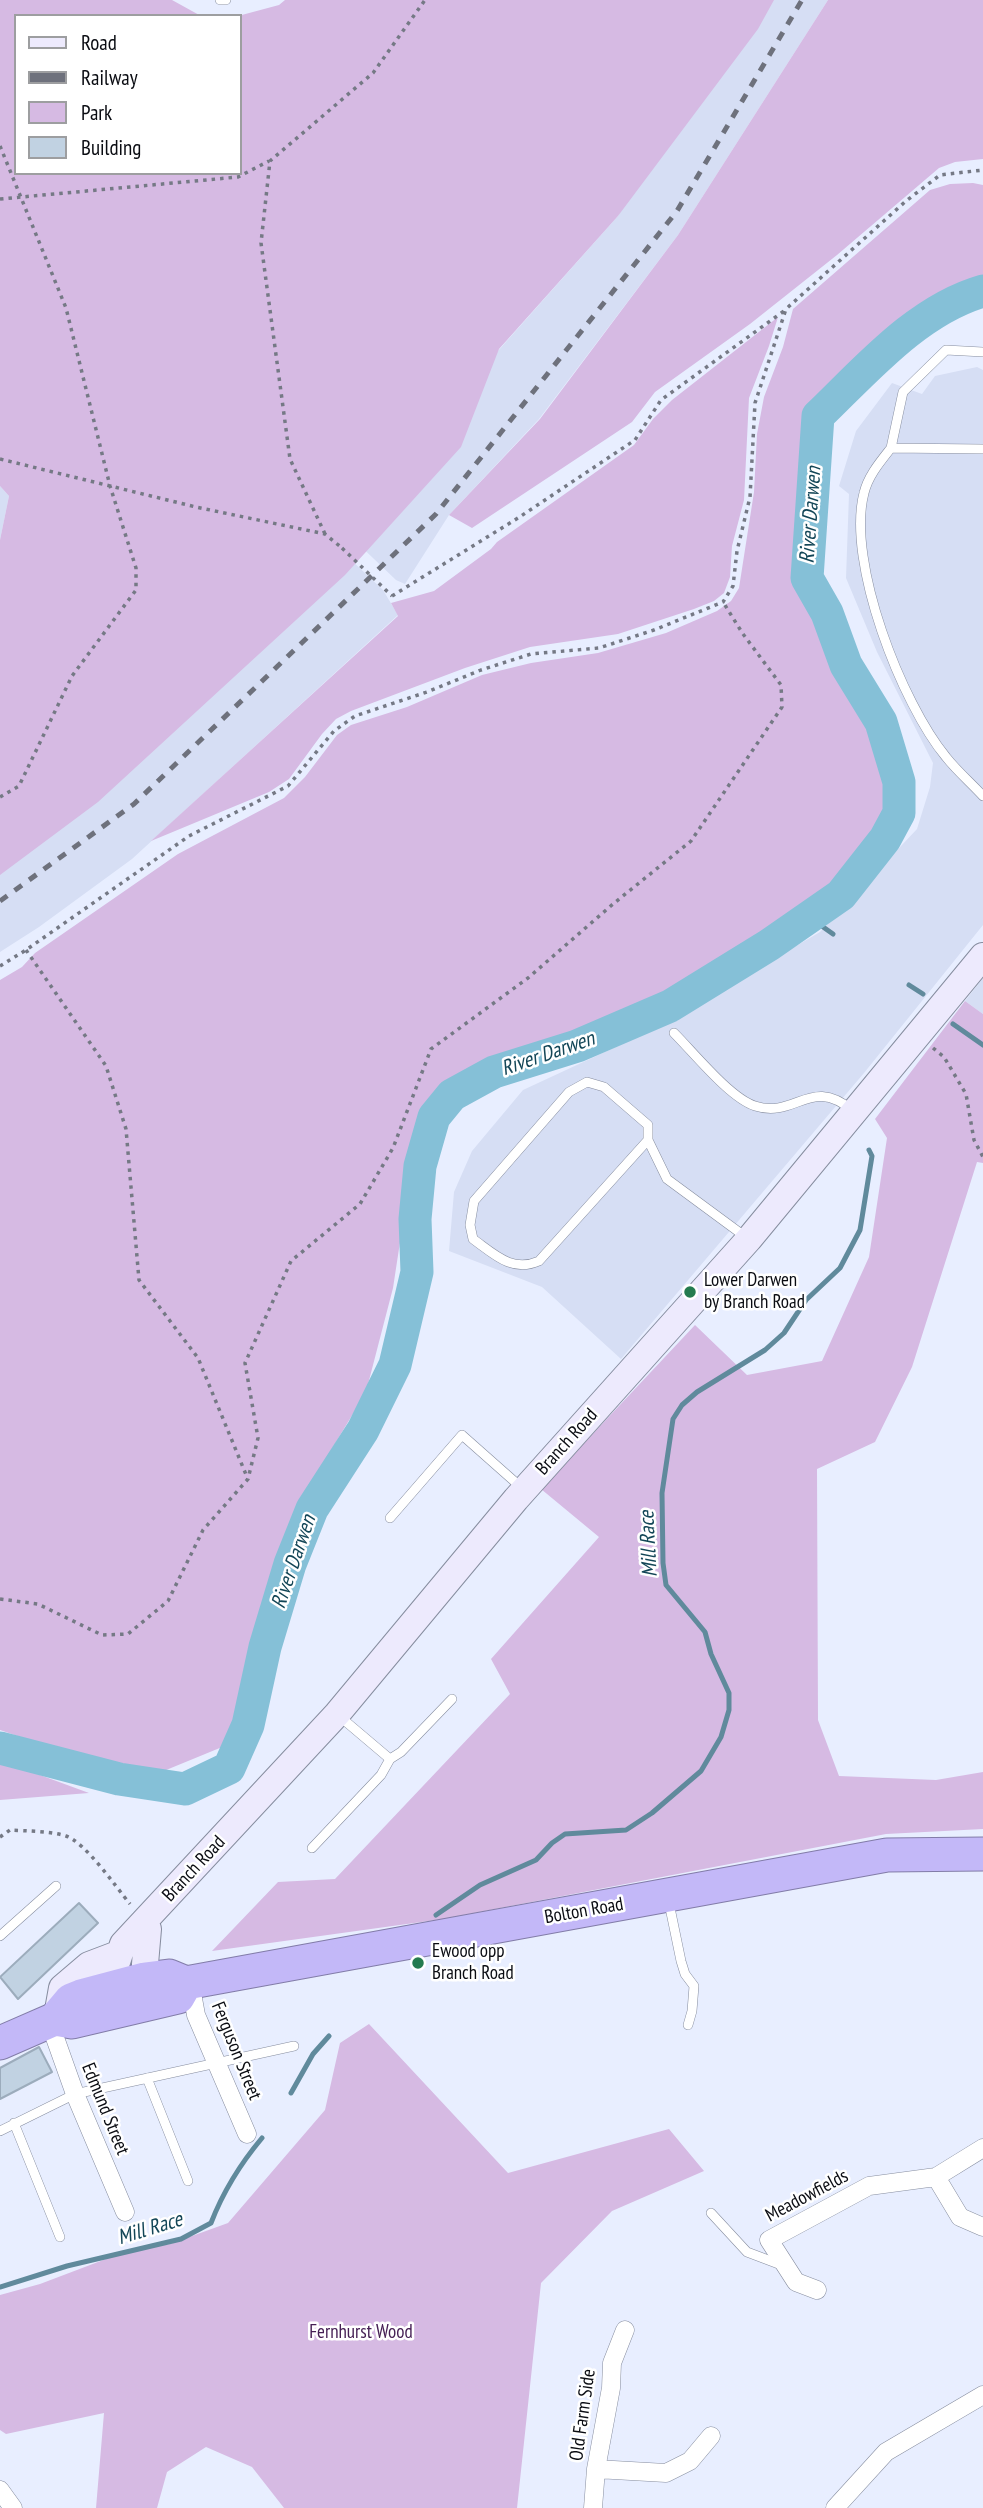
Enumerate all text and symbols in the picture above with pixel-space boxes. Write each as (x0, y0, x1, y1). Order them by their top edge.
legend (14, 14, 242, 175)
text: Road (81, 29, 117, 56)
text: Railway (81, 64, 138, 91)
text: Park (81, 99, 112, 126)
text: Building (81, 134, 141, 161)
water label: River Darwen (795, 466, 827, 564)
water label: River Darwen (498, 1026, 598, 1082)
place label: Lower Darwen by Branch Road (704, 1270, 805, 1314)
marker: Lower Darwen by Branch Road (682, 1284, 698, 1300)
street label: Branch Road (531, 1404, 603, 1480)
water label: Mill Race (635, 1510, 663, 1578)
water label: River Darwen (266, 1512, 322, 1612)
street label: Branch Road (158, 1831, 230, 1907)
street label: Bolton Road (543, 1893, 625, 1929)
place label: Ewood opp Branch Road (432, 1941, 514, 1985)
marker: Ewood opp Branch Road (410, 1955, 426, 1971)
street label: Ferguson Street (206, 1999, 266, 2103)
street label: Edmund Street (76, 2060, 134, 2158)
street label: Meadowfields (762, 2165, 852, 2227)
water label: Mill Race (115, 2207, 185, 2251)
park label: Fernhurst Wood (309, 2322, 413, 2344)
street label: Old Farm Side (565, 2368, 601, 2462)

